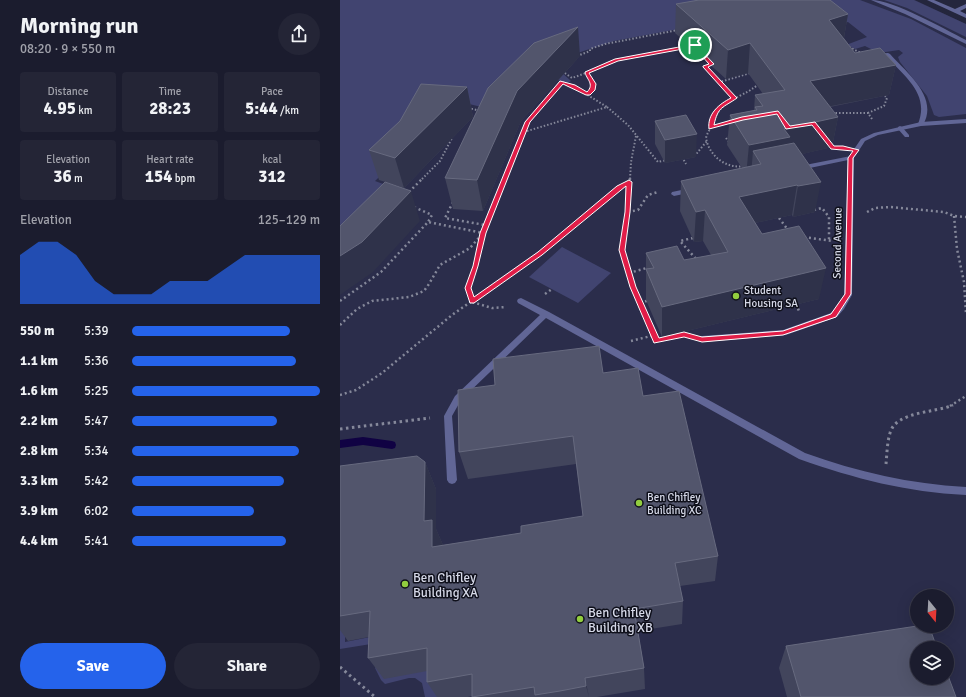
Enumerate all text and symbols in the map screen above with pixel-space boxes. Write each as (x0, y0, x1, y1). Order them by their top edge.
text: Morning run (20, 12, 139, 39)
button: share (278, 13, 320, 55)
pin (678, 28, 712, 62)
icon: arrive (684, 34, 706, 56)
text: 08:20 · 9 × 550 m (20, 41, 115, 57)
text: Distance (48, 85, 88, 98)
text: Time (159, 85, 181, 98)
text: Pace (261, 85, 283, 98)
text: 4.95 (43, 98, 76, 119)
text: 28:23 (149, 98, 191, 119)
text: 5:44 (245, 98, 278, 119)
text: km (76, 104, 93, 117)
text: /km (278, 104, 299, 117)
text: Elevation (46, 153, 90, 166)
text: Heart rate (146, 153, 194, 166)
text: kcal (262, 153, 282, 166)
text: 36 (53, 166, 72, 187)
text: 154 (145, 166, 172, 187)
text: 312 (258, 166, 286, 187)
text: m (72, 172, 83, 185)
text: bpm (172, 172, 195, 185)
street label: Second Avenue (830, 207, 845, 279)
text: Elevation (20, 212, 72, 228)
text: 125–129 m (258, 212, 320, 228)
place label: Student Housing SA (744, 284, 798, 310)
marker: Student Housing SA (731, 291, 741, 301)
text: 550 m (20, 323, 54, 339)
text: 5:39 (84, 323, 109, 339)
text: 1.1 km (20, 353, 58, 369)
text: 5:36 (84, 353, 109, 369)
text: 1.6 km (20, 383, 58, 399)
text: 5:25 (84, 383, 109, 399)
text: 2.2 km (20, 413, 58, 429)
text: 5:47 (84, 413, 109, 429)
text: 2.8 km (20, 443, 58, 459)
text: 5:34 (84, 443, 109, 459)
text: 3.3 km (20, 473, 58, 489)
text: 5:42 (84, 473, 109, 489)
place label: Ben Chifley Building XC (647, 491, 702, 517)
marker: Ben Chifley Building XC (634, 498, 644, 508)
text: 3.9 km (20, 503, 58, 519)
text: 6:02 (84, 503, 109, 519)
text: 4.4 km (20, 533, 58, 549)
text: 5:41 (84, 533, 109, 549)
place label: Ben Chifley Building XA (413, 570, 478, 601)
marker: Ben Chifley Building XA (400, 579, 410, 589)
north arrow (910, 589, 954, 633)
map controls (910, 589, 954, 685)
place label: Ben Chifley Building XB (588, 605, 653, 636)
marker: Ben Chifley Building XB (575, 614, 585, 624)
button: layers (910, 641, 954, 685)
button: Save (20, 643, 166, 689)
button: Share (174, 643, 320, 689)

